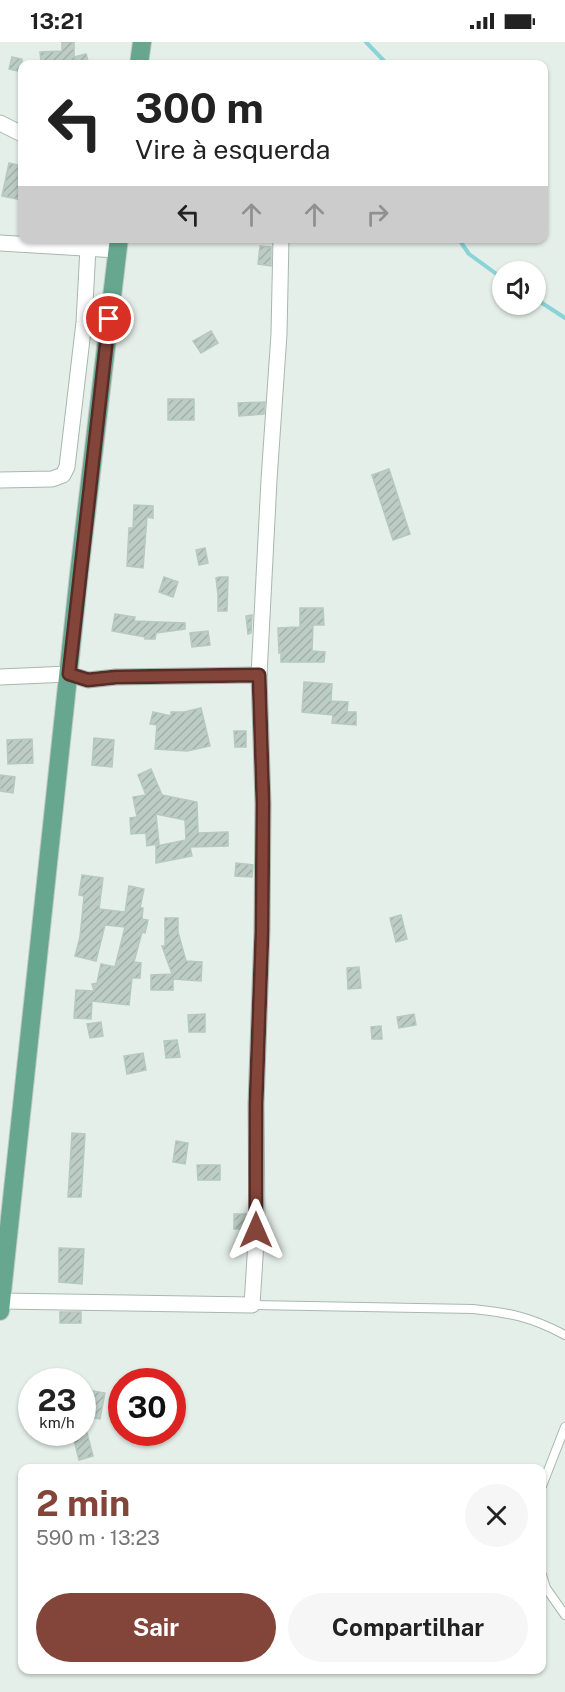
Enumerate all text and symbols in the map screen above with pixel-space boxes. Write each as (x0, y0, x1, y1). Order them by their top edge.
text: 13:21 (30, 8, 84, 34)
text: 300 m (135, 83, 264, 132)
icon: left (36, 84, 114, 162)
text: Vire à esquerda (135, 133, 330, 165)
icon: left (172, 198, 205, 231)
icon: ahead (235, 198, 268, 231)
icon: ahead (298, 198, 331, 231)
icon: right (361, 198, 394, 231)
map controls (492, 261, 546, 315)
button: sound (492, 261, 546, 315)
pin (83, 293, 134, 344)
icon: arrive (92, 302, 125, 335)
position arrow (224, 1198, 288, 1262)
speed limit sign: 30 (108, 1368, 186, 1446)
text: 23 (37, 1382, 77, 1418)
text: km/h (39, 1414, 75, 1431)
text: 2 min (36, 1482, 130, 1524)
button: close (465, 1484, 528, 1547)
text: 590 m · 13:23 (36, 1526, 160, 1550)
button: Sair (36, 1593, 276, 1662)
button: Compartilhar (288, 1593, 528, 1662)

